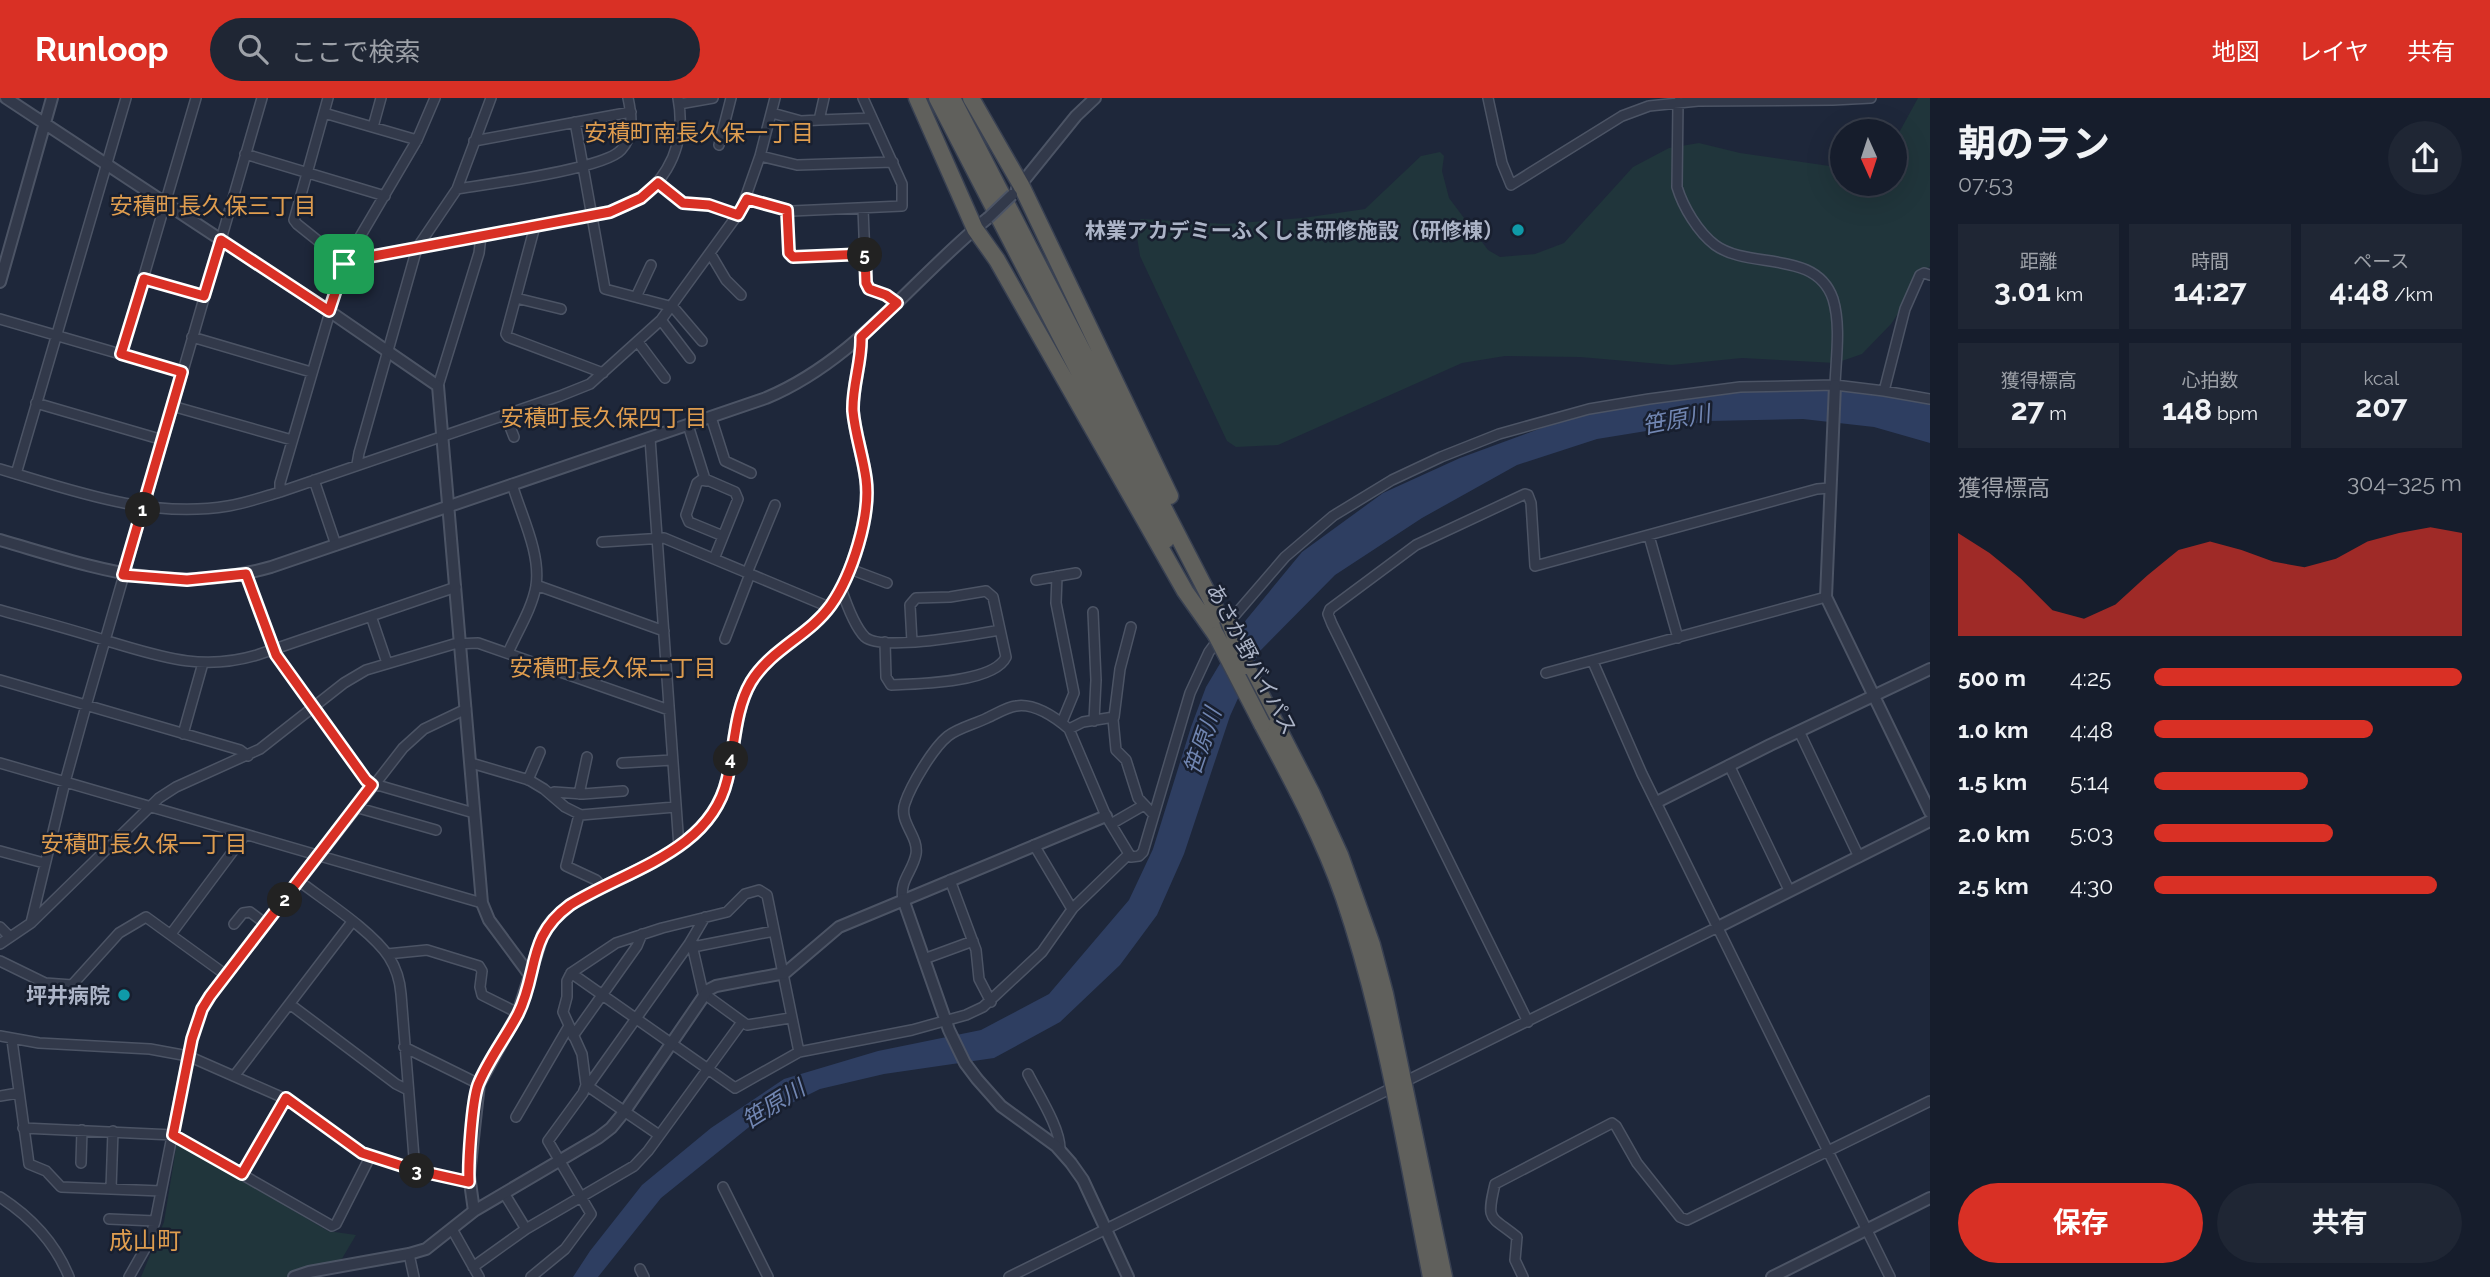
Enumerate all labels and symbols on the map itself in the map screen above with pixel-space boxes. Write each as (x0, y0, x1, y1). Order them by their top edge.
district label: 安積町南長久保一丁目 (584, 119, 814, 146)
north arrow (1830, 119, 1908, 196)
district label: 安積町長久保三丁目 (110, 192, 317, 219)
place label: 林業アカデミーふくしま研修施設（研修棟） (1085, 218, 1504, 243)
marker: 林業アカデミーふくしま研修施設（研修棟） (1510, 222, 1526, 238)
pin (314, 234, 374, 294)
pin: 5 (848, 238, 882, 272)
water label: 笹原川 (1640, 399, 1715, 439)
district label: 安積町長久保四丁目 (501, 404, 708, 431)
pin: 1 (125, 492, 160, 528)
street label: あさか野バイパス (1202, 579, 1302, 739)
district label: 安積町長久保二丁目 (510, 654, 717, 681)
water label: 笹原川 (1178, 701, 1227, 778)
pin: 4 (714, 742, 748, 776)
district label: 安積町長久保一丁目 (41, 830, 248, 857)
pin: 2 (268, 882, 302, 918)
place label: 坪井病院 (26, 983, 110, 1008)
marker: 坪井病院 (116, 987, 132, 1003)
water label: 笹原川 (737, 1073, 812, 1134)
pin: 3 (400, 1154, 434, 1188)
district label: 成山町 (109, 1226, 181, 1255)

